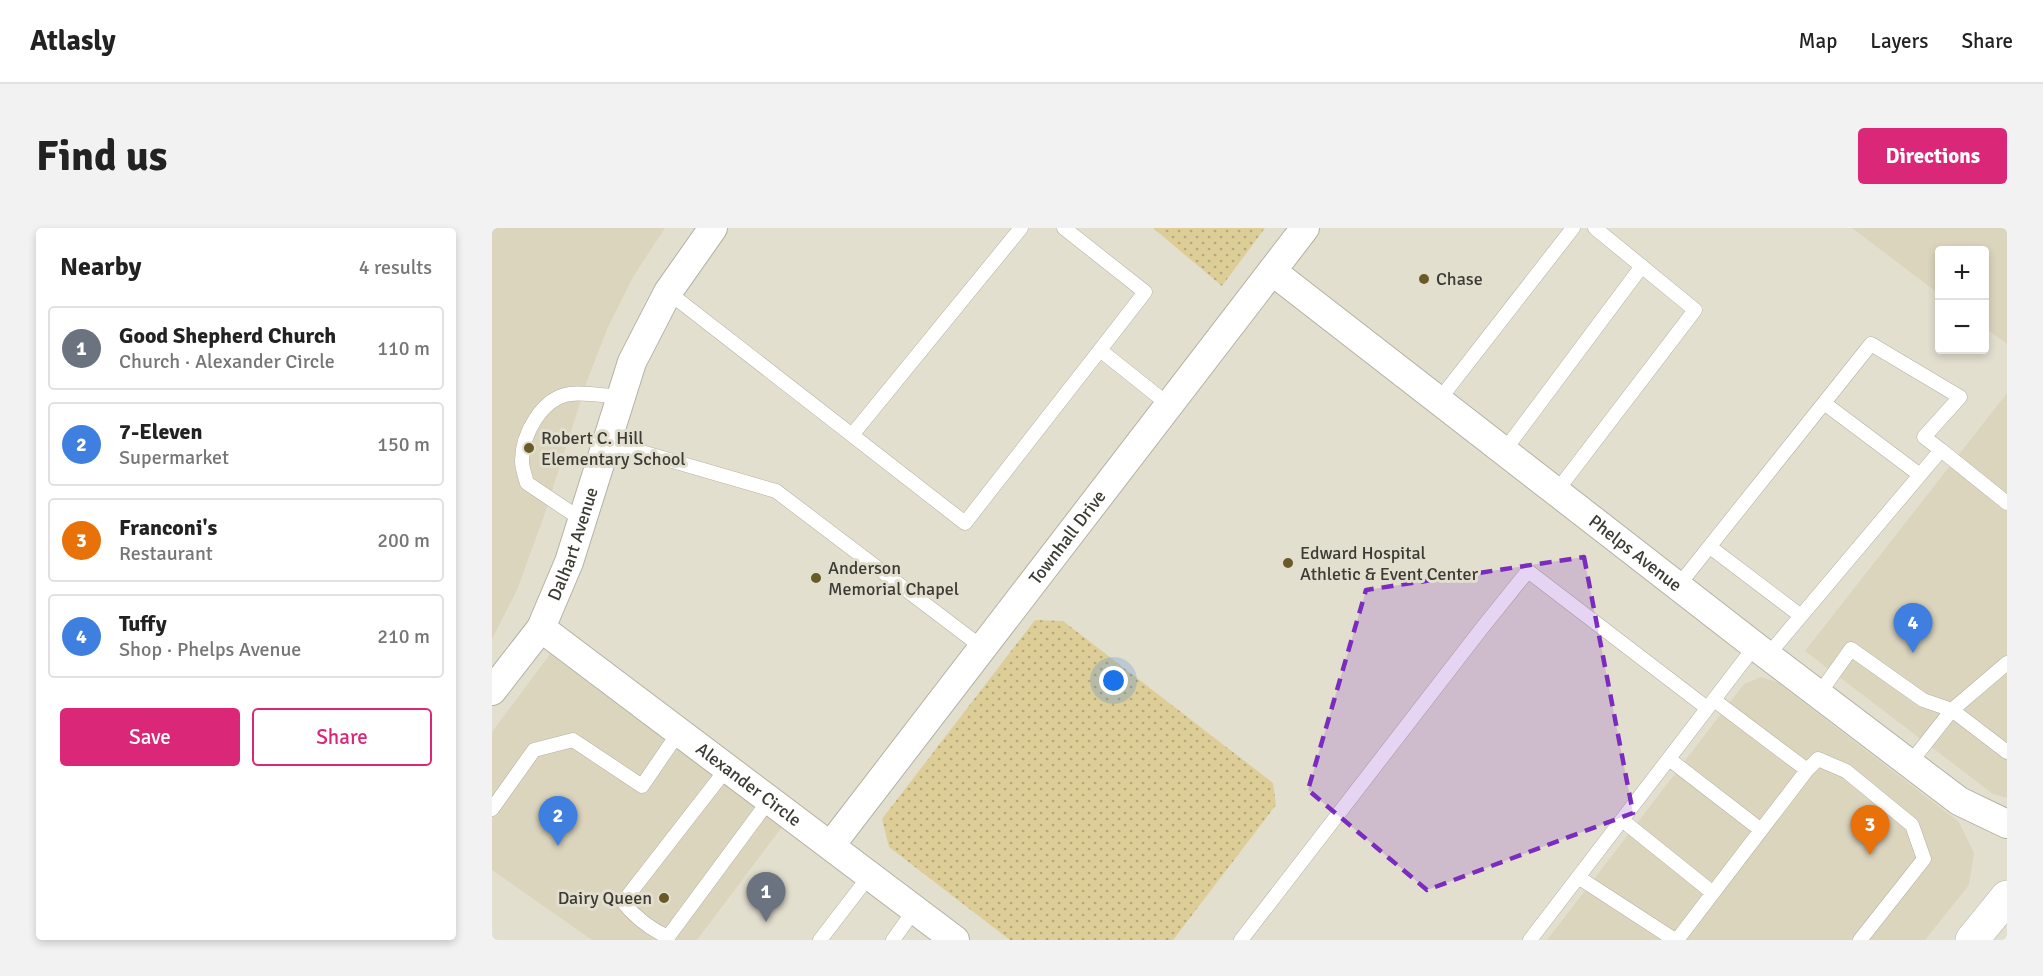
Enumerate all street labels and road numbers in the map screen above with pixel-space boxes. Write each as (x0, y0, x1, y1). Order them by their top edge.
street label: Dalhart Avenue (543, 485, 603, 604)
street label: Townhall Drive (1024, 486, 1111, 589)
street label: Phelps Avenue (1584, 510, 1686, 596)
street label: Alexander Circle (692, 738, 806, 831)

